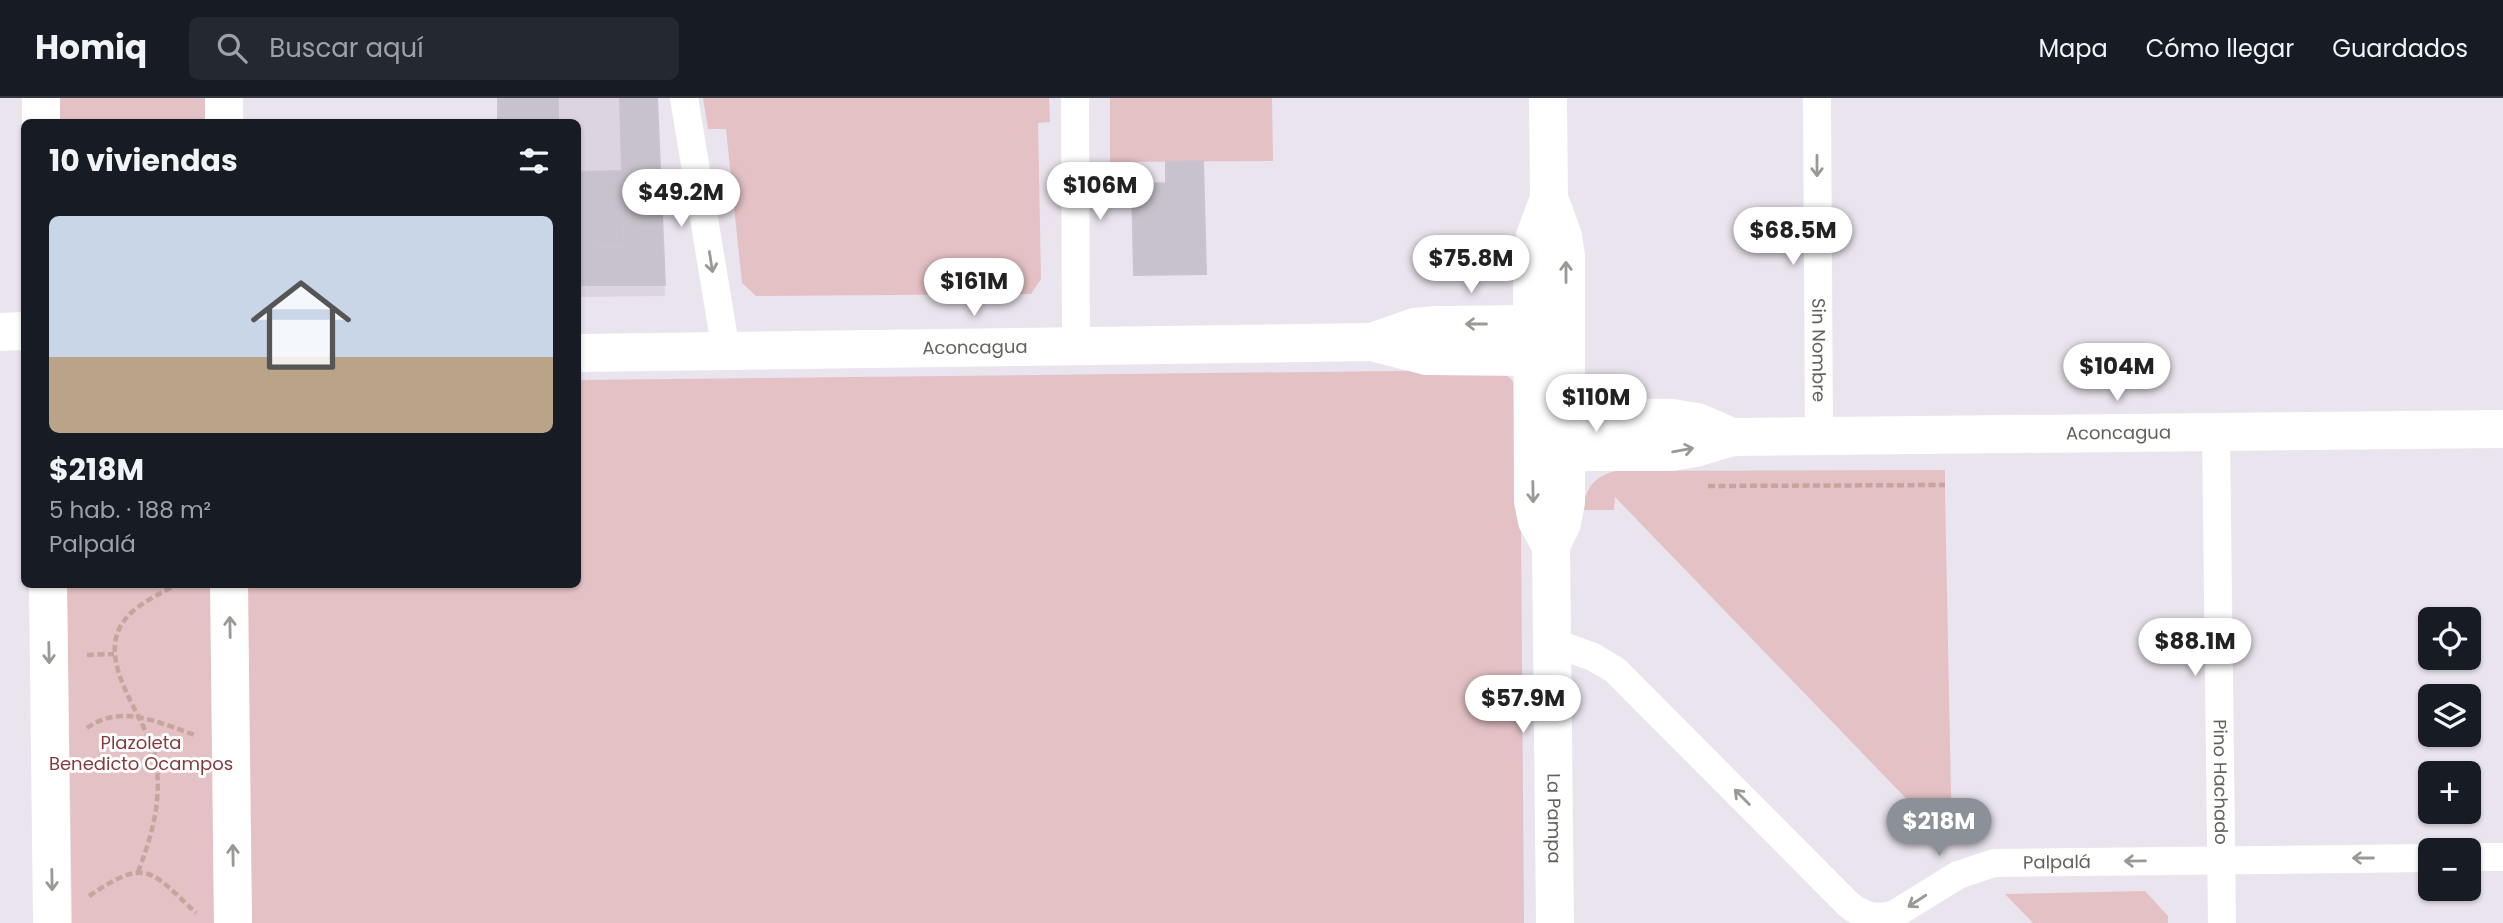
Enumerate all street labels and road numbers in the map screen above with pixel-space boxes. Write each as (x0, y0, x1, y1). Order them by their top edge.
street label: Sin Nombre (1806, 298, 1832, 402)
street label: Aconcagua (922, 334, 1028, 360)
street label: Aconcagua (2066, 419, 2171, 446)
street label: Pino Hachado (2208, 719, 2234, 845)
street label: La Pampa (1541, 773, 1567, 864)
street label: Palpalá (2023, 849, 2091, 875)

